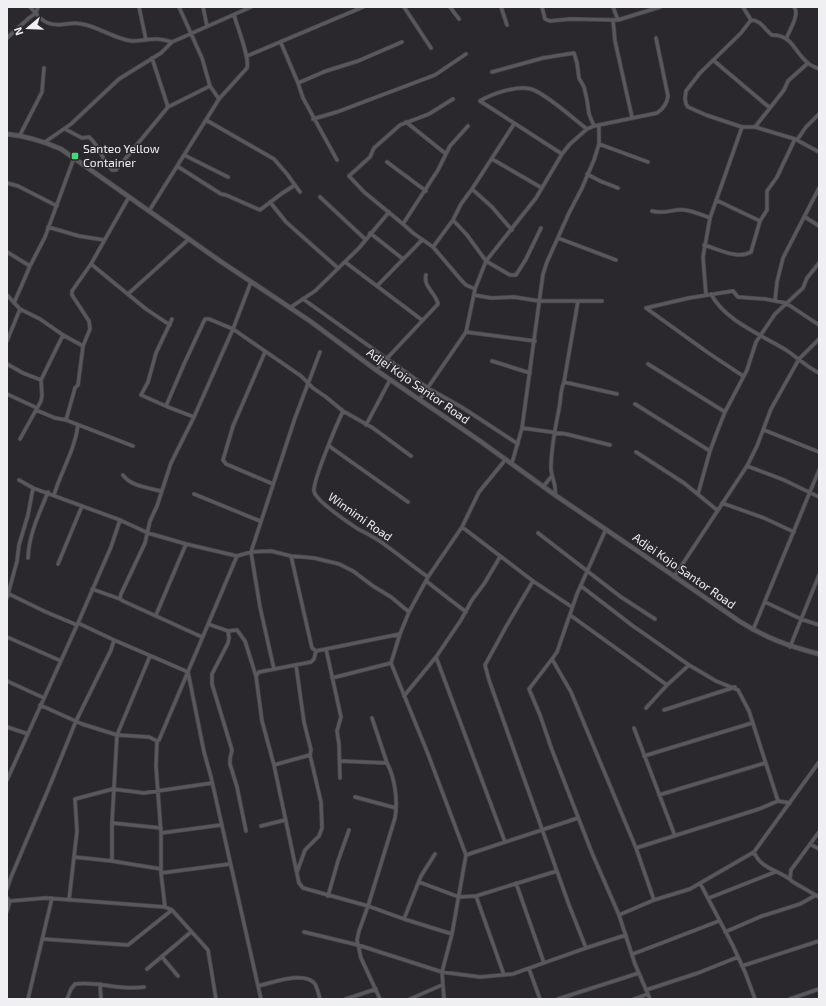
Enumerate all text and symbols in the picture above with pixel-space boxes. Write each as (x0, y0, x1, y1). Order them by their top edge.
north arrow (8, 8, 48, 48)
text: N (11, 25, 26, 37)
place label: Santeo Yellow Container (83, 141, 160, 169)
marker: Santeo Yellow Container (70, 151, 80, 161)
street label: Adjei Kojo Santor Road (364, 344, 473, 427)
street label: Winnimi Road (326, 489, 395, 543)
street label: Adjei Kojo Santor Road (630, 529, 739, 612)

